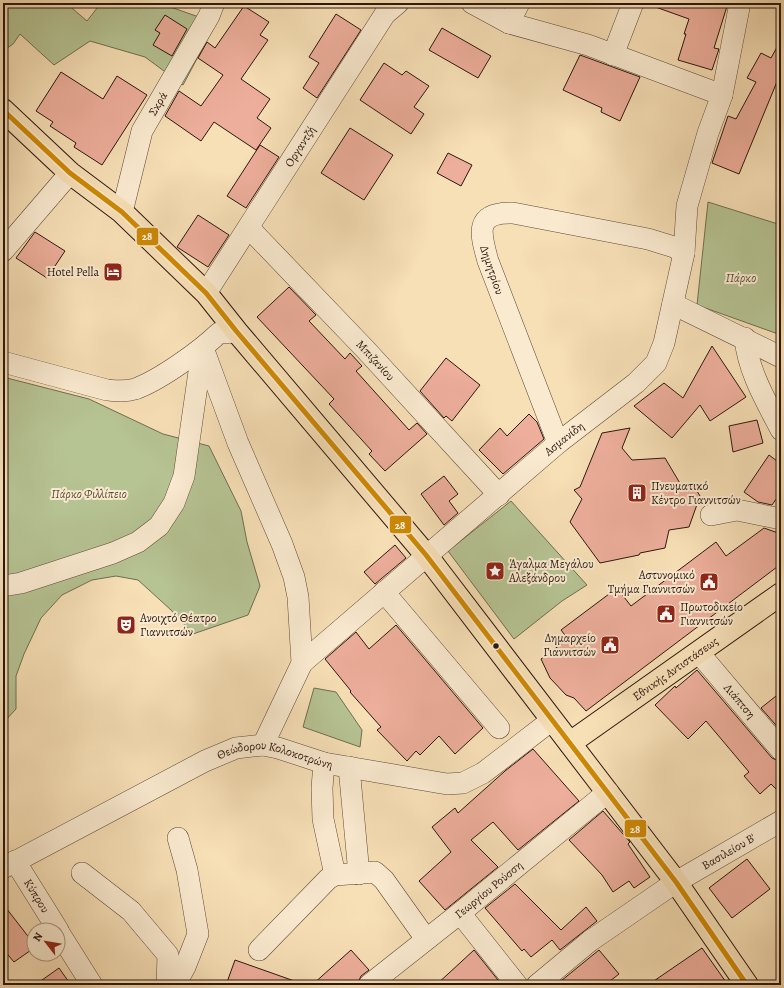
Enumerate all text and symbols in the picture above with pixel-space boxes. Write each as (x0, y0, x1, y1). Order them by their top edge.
street label: Σκρά (145, 88, 171, 119)
street label: Οργαντζή (281, 123, 319, 170)
line badge: 28 (136, 227, 159, 246)
text: 28 (142, 229, 152, 244)
street label: Δημητρίου (476, 243, 508, 297)
hotel icon: Hotel Pella (102, 261, 124, 283)
place label: Hotel Pella (47, 264, 99, 280)
park label: Πάρκο (726, 270, 756, 286)
street label: Μπιζανίου (353, 336, 398, 384)
street label: Ασμανίδη (540, 418, 587, 460)
place label: Πνευματικό Κέντρο Γιαννιτσών (651, 478, 741, 508)
building icon: Πνευματικό Κέντρο Γιαννιτσών (626, 482, 648, 504)
park label: Πάρκο Φιλλίπειο (51, 486, 127, 502)
line badge: 28 (389, 515, 412, 534)
text: 28 (395, 518, 405, 533)
place label: Άγαλμα Μεγάλου Αλεξάνδρου (508, 556, 594, 586)
place icon: Άγαλμα Μεγάλου Αλεξάνδρου (484, 560, 506, 582)
place label: Αστυνομικό Τμήμα Γιαννιτσών (608, 567, 695, 597)
public building icon: Αστυνομικό Τμήμα Γιαννιτσών (698, 571, 720, 593)
place label: Πρωτοδικείο Γιαννιτσών (680, 599, 743, 629)
public building icon: Πρωτοδικείο Γιαννιτσών (655, 603, 677, 625)
place label: Ανοιχτό Θέατρο Γιαννιτσών (139, 610, 217, 640)
theatre icon: Ανοιχτό Θέατρο Γιαννιτσών (115, 614, 137, 636)
place label: Δημαρχείο Γιαννιτσών (543, 630, 596, 660)
street label: Εθνικής Αντιστάσεως (629, 633, 721, 704)
public building icon: Δημαρχείο Γιαννιτσών (599, 634, 621, 656)
unlabelled marker (491, 641, 501, 651)
street label: Λιάπτση (720, 679, 759, 722)
street label: Θεώδορου Κολοκοτρώνη (214, 737, 334, 772)
line badge: 28 (624, 819, 647, 838)
text: 28 (630, 822, 640, 837)
street label: Βασιλείου Β' (699, 830, 758, 873)
street label: Γεωργίου Ρούσση (451, 857, 526, 922)
street label: Κύπρου (20, 876, 53, 916)
north arrow (26, 922, 66, 962)
text: N (29, 930, 46, 944)

